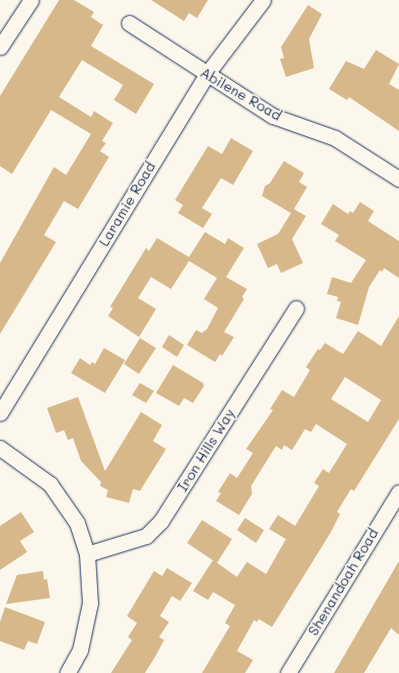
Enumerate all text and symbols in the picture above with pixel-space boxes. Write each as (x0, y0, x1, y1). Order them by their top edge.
street label: Abilene Road (197, 64, 285, 124)
street label: Laramie Road (95, 159, 159, 249)
street label: Iron Hills Way (174, 405, 238, 495)
street label: Shenandoah Road (304, 525, 382, 639)

